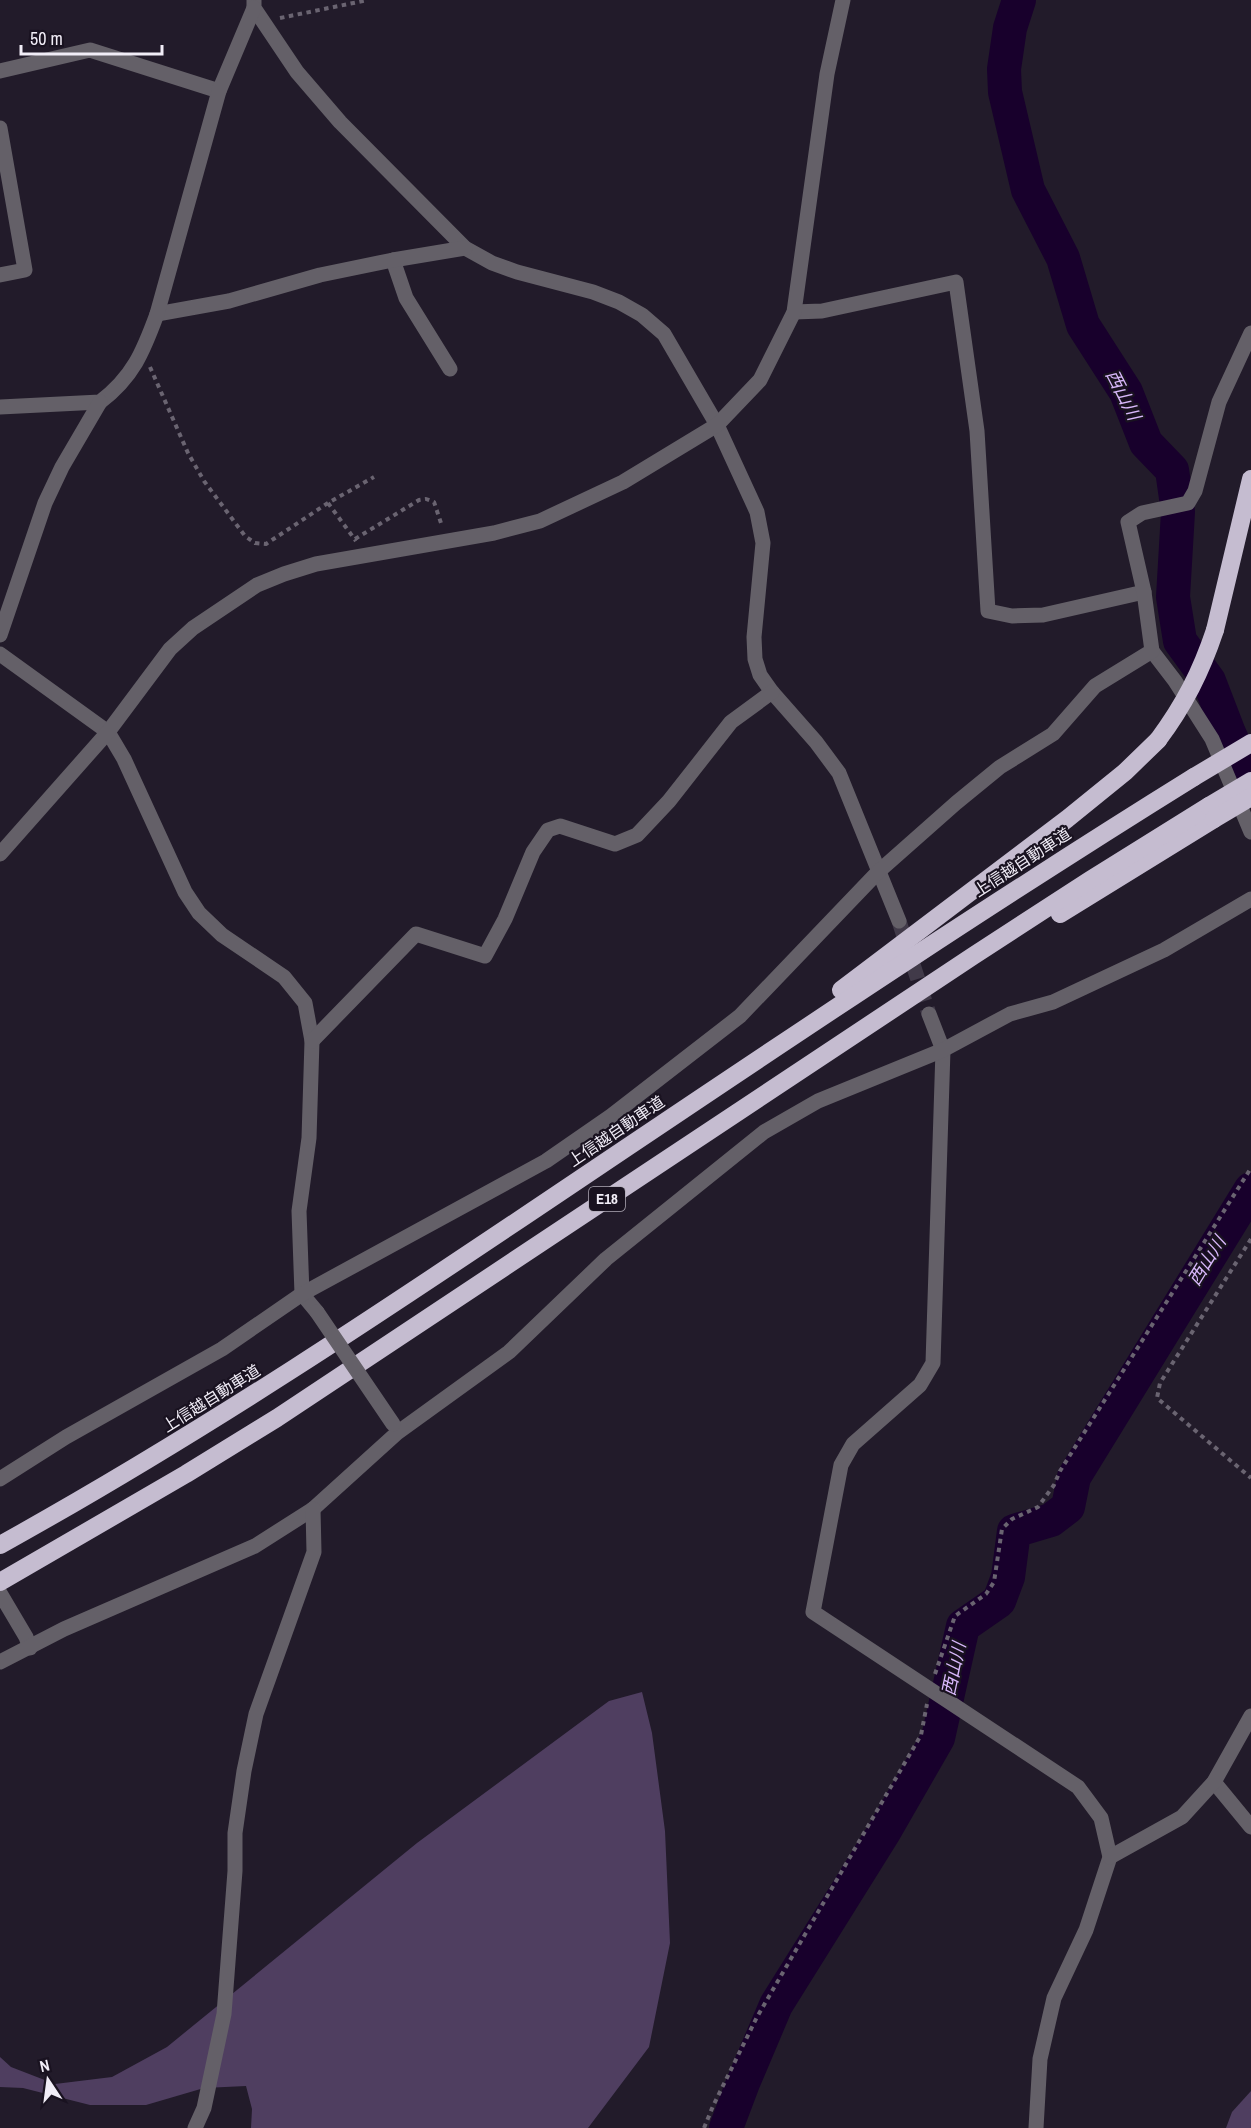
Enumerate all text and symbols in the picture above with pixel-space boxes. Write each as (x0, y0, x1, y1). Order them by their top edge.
scale bar (21, 18, 162, 56)
text: 50 m (30, 26, 63, 51)
water label: 西山川 (1100, 365, 1148, 426)
street label: 上信越自動車道 (969, 822, 1075, 902)
street label: 上信越自動車道 (563, 1091, 669, 1171)
road number: E18 (589, 1187, 625, 1211)
water label: 西山川 (1182, 1230, 1233, 1290)
street label: 上信越自動車道 (158, 1359, 264, 1437)
water label: 西山川 (936, 1638, 972, 1698)
north arrow (18, 2050, 78, 2110)
text: N (38, 2054, 52, 2077)

